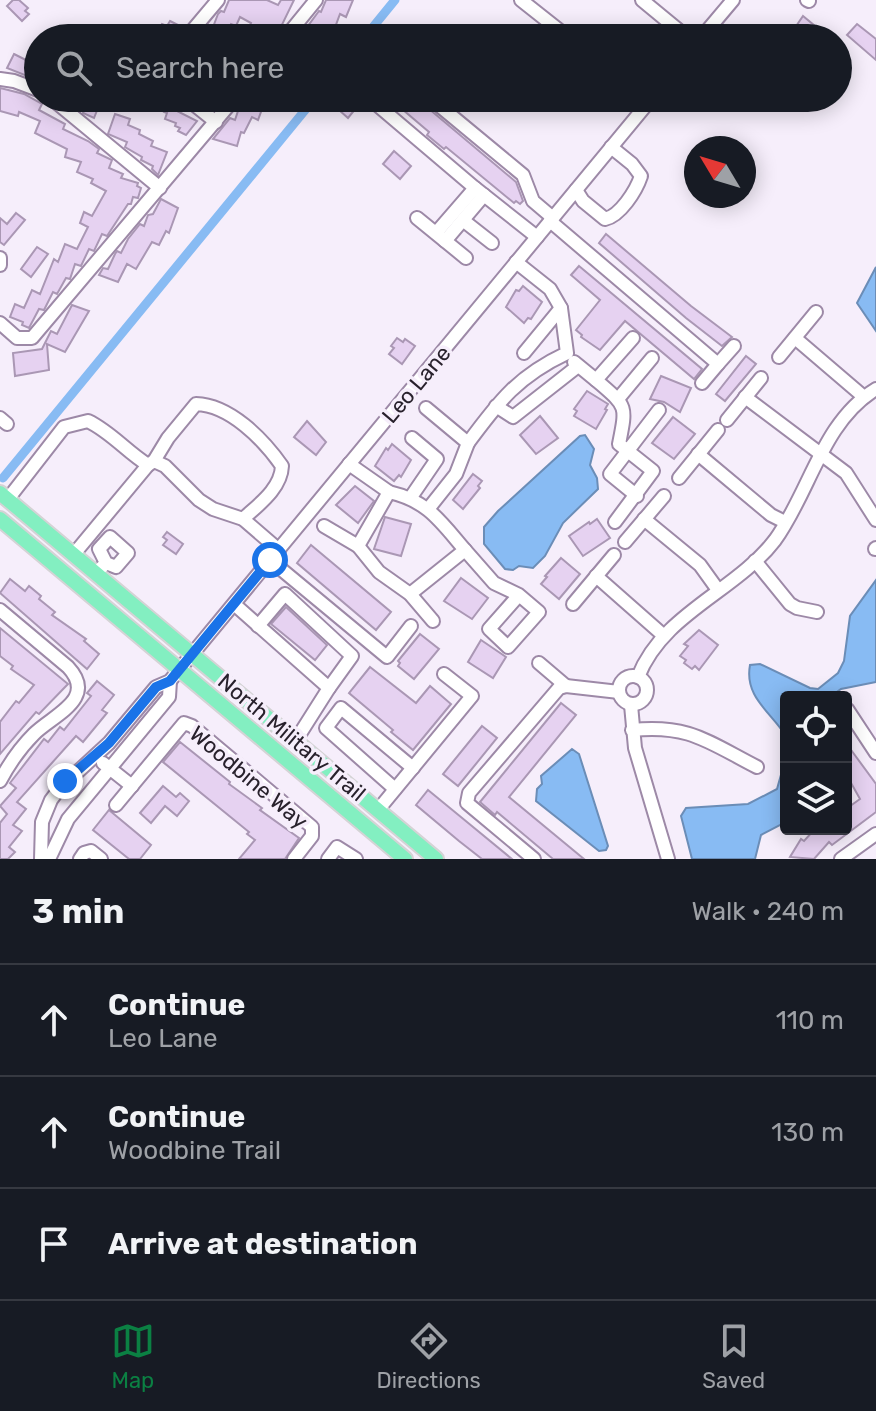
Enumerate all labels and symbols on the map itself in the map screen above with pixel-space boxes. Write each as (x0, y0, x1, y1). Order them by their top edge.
north arrow (684, 136, 756, 208)
street label: Leo Lane (376, 340, 457, 429)
route start (252, 542, 288, 578)
street label: North Military Trail (212, 668, 371, 807)
street label: Woodbine Way (184, 720, 313, 835)
route end (47, 763, 83, 799)

